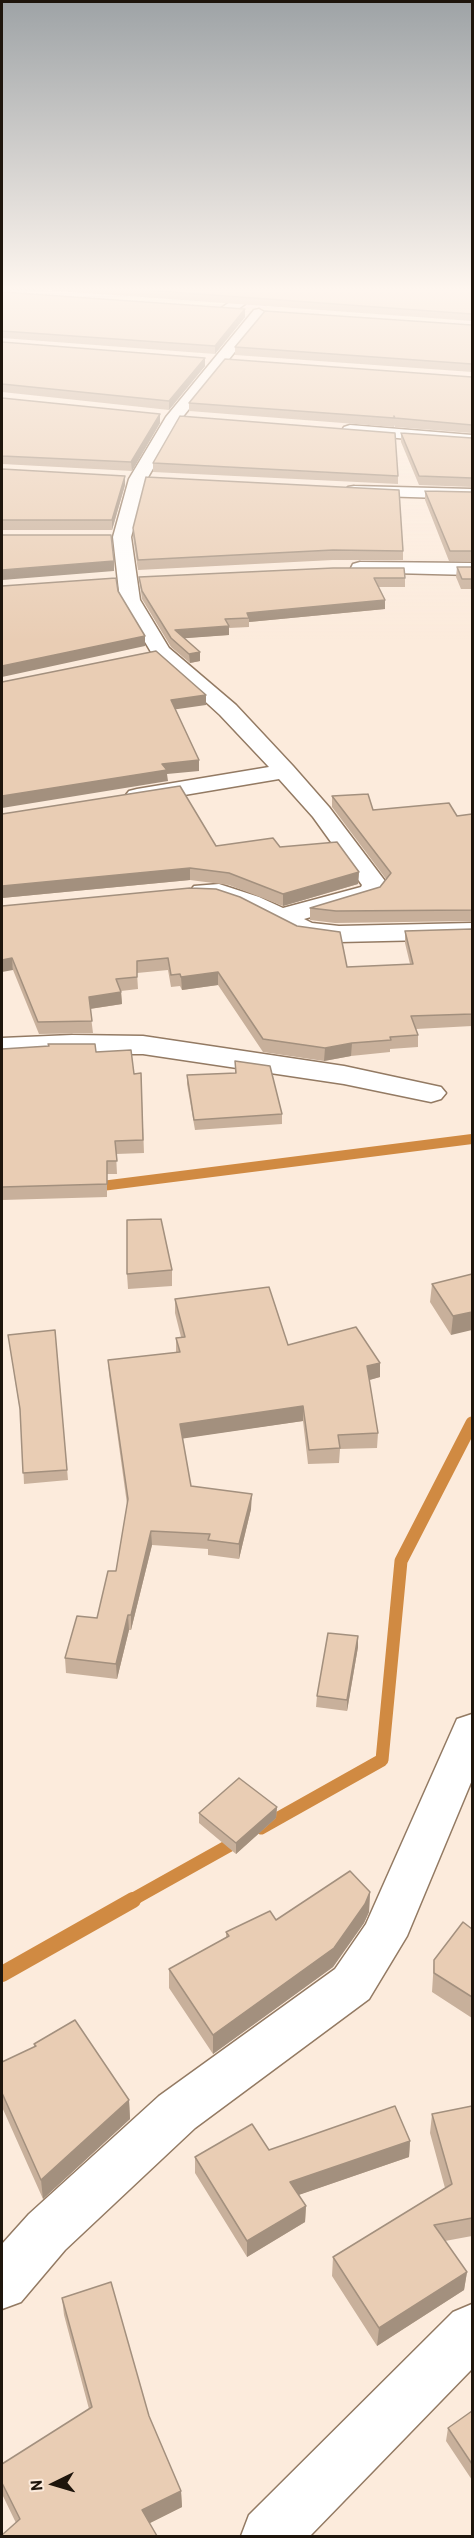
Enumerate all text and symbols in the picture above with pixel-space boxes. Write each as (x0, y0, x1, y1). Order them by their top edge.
north arrow (24, 2454, 84, 2514)
text: N (26, 2479, 45, 2492)

